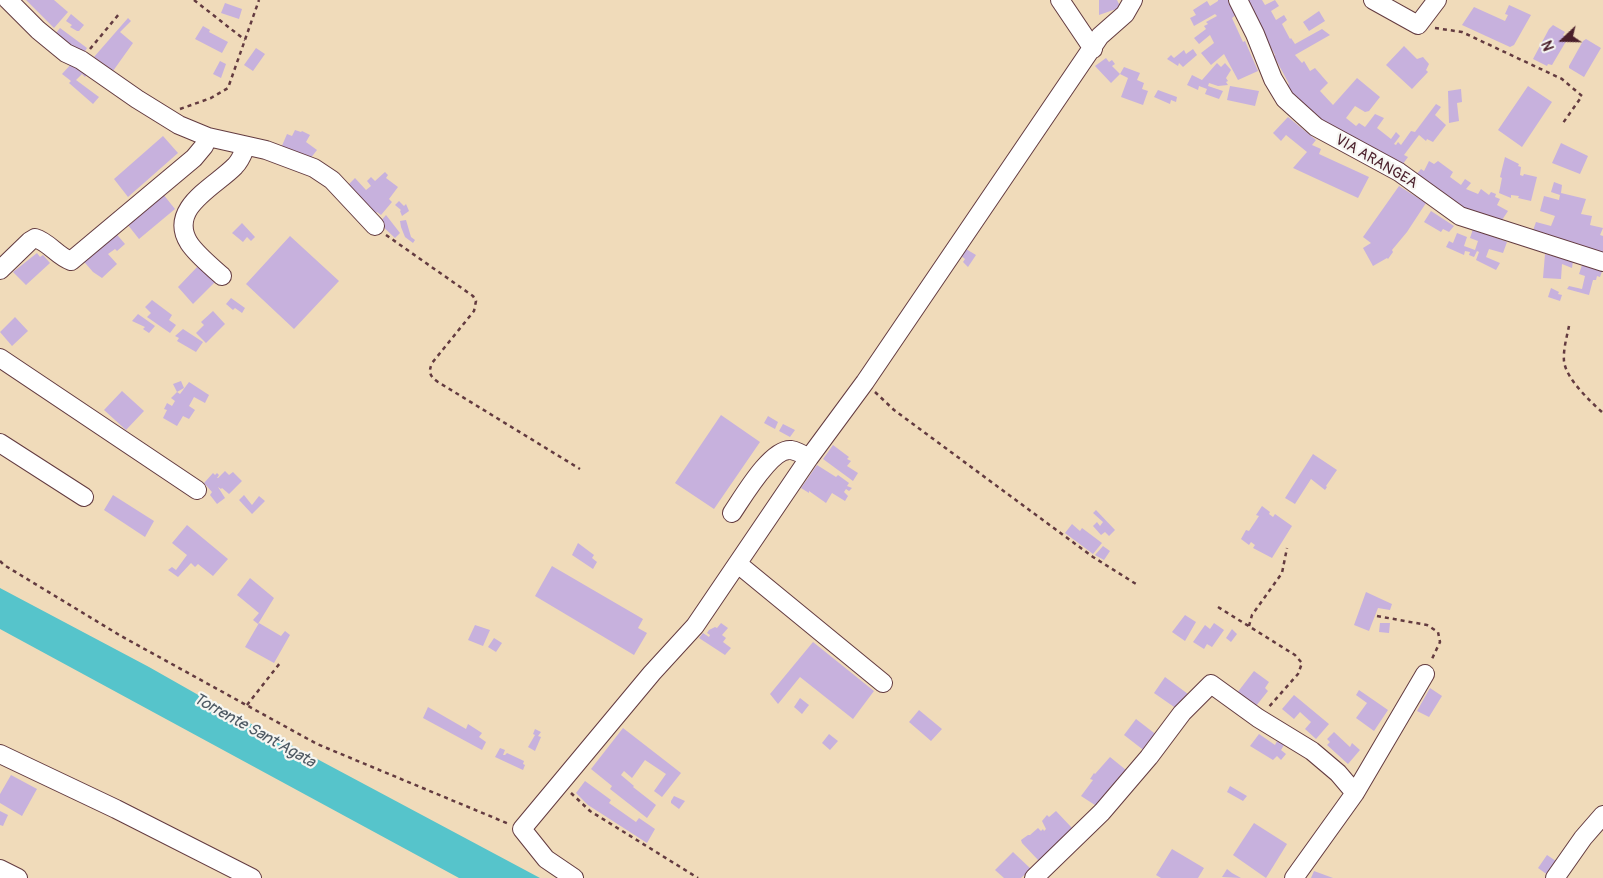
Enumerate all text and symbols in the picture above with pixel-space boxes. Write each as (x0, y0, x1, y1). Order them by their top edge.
north arrow (1538, 15, 1588, 65)
text: N (1539, 38, 1558, 53)
street label: VIA ARANGEA (1332, 131, 1420, 193)
water label: Torrente Sant'Agata (190, 690, 318, 772)

